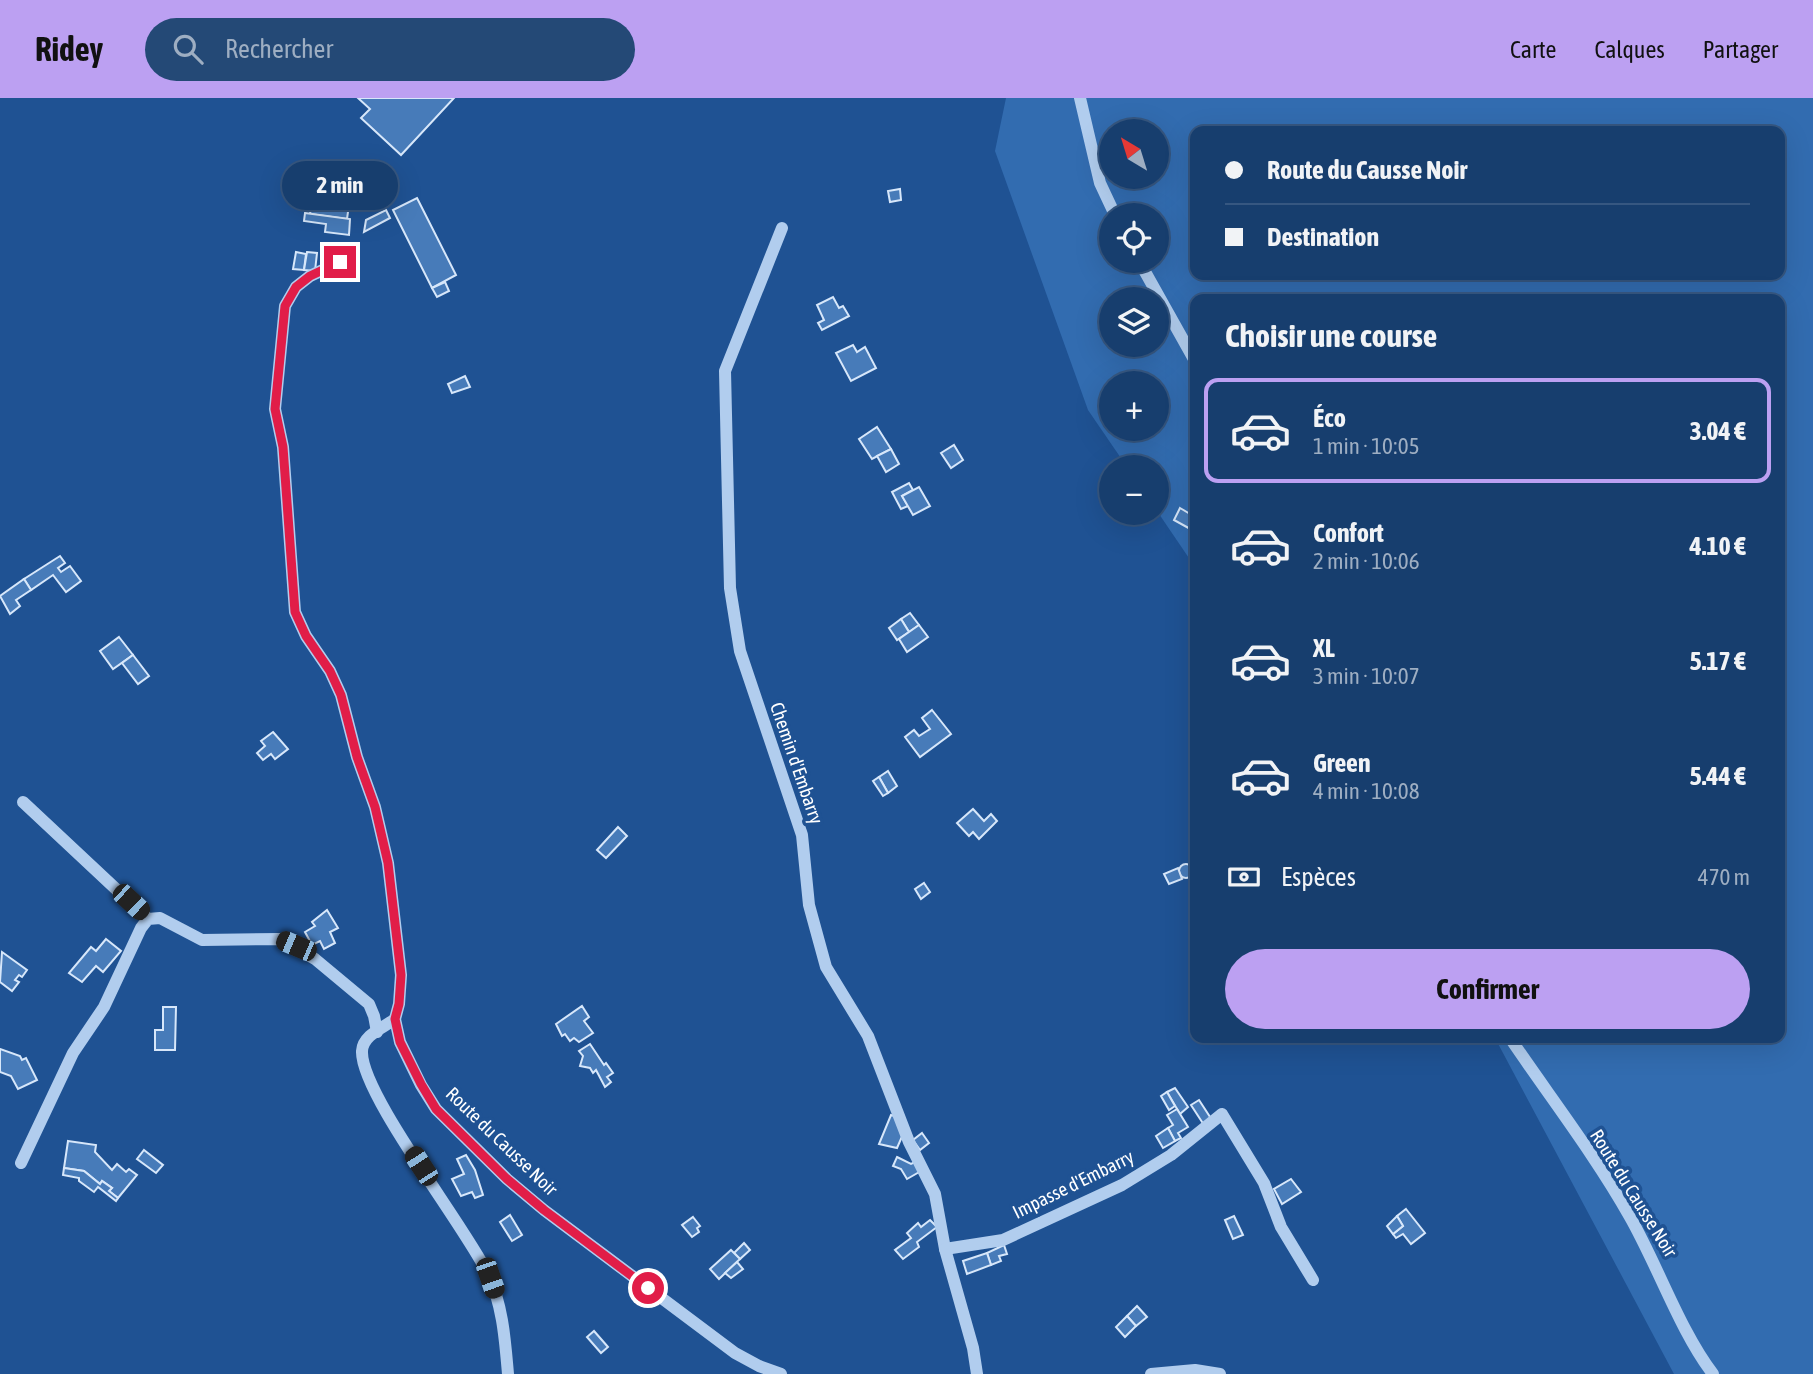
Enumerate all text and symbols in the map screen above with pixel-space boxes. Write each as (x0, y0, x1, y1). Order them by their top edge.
search box (145, 18, 635, 81)
text: Ridey (35, 30, 103, 68)
icon: search (169, 30, 207, 68)
text: Rechercher (225, 34, 333, 64)
text: Carte (1510, 36, 1556, 63)
text: Calques (1594, 36, 1665, 63)
text: Partager (1703, 36, 1778, 63)
north arrow (1099, 119, 1169, 189)
map controls (1099, 119, 1169, 525)
text: Route du Causse Noir (1267, 155, 1467, 185)
callout: 2 min (282, 160, 398, 209)
text: 2 min (317, 172, 363, 198)
button: locate (1099, 203, 1169, 273)
text: Destination (1267, 222, 1379, 252)
route end (324, 246, 356, 278)
button: layers (1099, 287, 1169, 357)
text: Choisir une course (1225, 317, 1437, 354)
button: + (1099, 371, 1169, 441)
icon: car (1229, 399, 1292, 462)
text: Éco (1313, 403, 1346, 433)
text: 3.04 € (1689, 416, 1746, 446)
text: 1 min · 10:05 (1313, 433, 1419, 459)
button: − (1099, 455, 1169, 525)
icon: car (1229, 514, 1292, 577)
text: Confort (1313, 518, 1384, 548)
text: 4.10 € (1689, 531, 1746, 561)
text: 2 min · 10:06 (1313, 548, 1419, 574)
icon: car (1229, 629, 1292, 692)
text: XL (1313, 633, 1335, 663)
text: 5.17 € (1689, 646, 1746, 676)
text: 3 min · 10:07 (1313, 663, 1419, 689)
street label: Chemin d'Embarry (766, 699, 828, 827)
icon: car (1229, 744, 1292, 807)
text: Green (1313, 748, 1371, 778)
text: 5.44 € (1689, 761, 1746, 791)
text: 4 min · 10:08 (1313, 778, 1419, 804)
icon: cash (1225, 858, 1263, 896)
text: Espèces (1281, 862, 1356, 892)
text: 470 m (1698, 864, 1750, 890)
car (109, 880, 154, 924)
car (273, 928, 320, 964)
button: Confirmer (1225, 949, 1750, 1029)
street label: Route du Causse Noir (442, 1082, 563, 1200)
street label: Route du Causse Noir (1586, 1125, 1682, 1261)
car (401, 1143, 442, 1189)
street label: Impasse d'Embarry (1009, 1145, 1137, 1223)
car (474, 1255, 507, 1301)
route start (632, 1272, 664, 1304)

